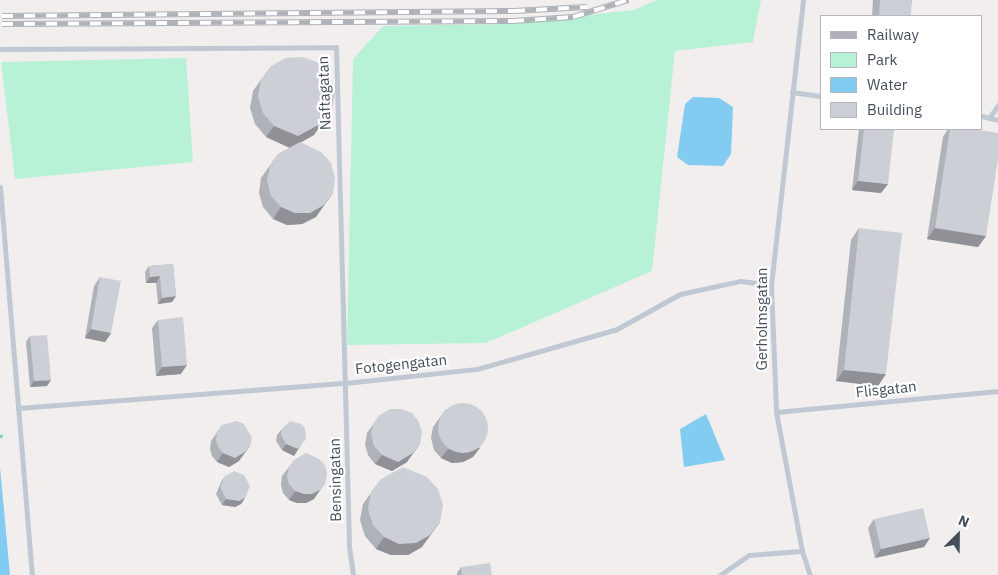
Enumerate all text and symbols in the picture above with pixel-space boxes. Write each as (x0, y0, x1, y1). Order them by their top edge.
legend (820, 15, 983, 130)
text: Railway (867, 25, 919, 44)
text: Park (867, 50, 897, 69)
street label: Naftagatan (314, 55, 334, 131)
text: Water (867, 75, 907, 94)
text: Building (867, 100, 922, 119)
street label: Gerholmsgatan (753, 267, 771, 371)
street label: Fotogengatan (354, 350, 448, 378)
street label: Flisgatan (855, 377, 917, 401)
street label: Bensingatan (325, 438, 345, 522)
north arrow (933, 510, 983, 560)
text: N (956, 511, 972, 531)

